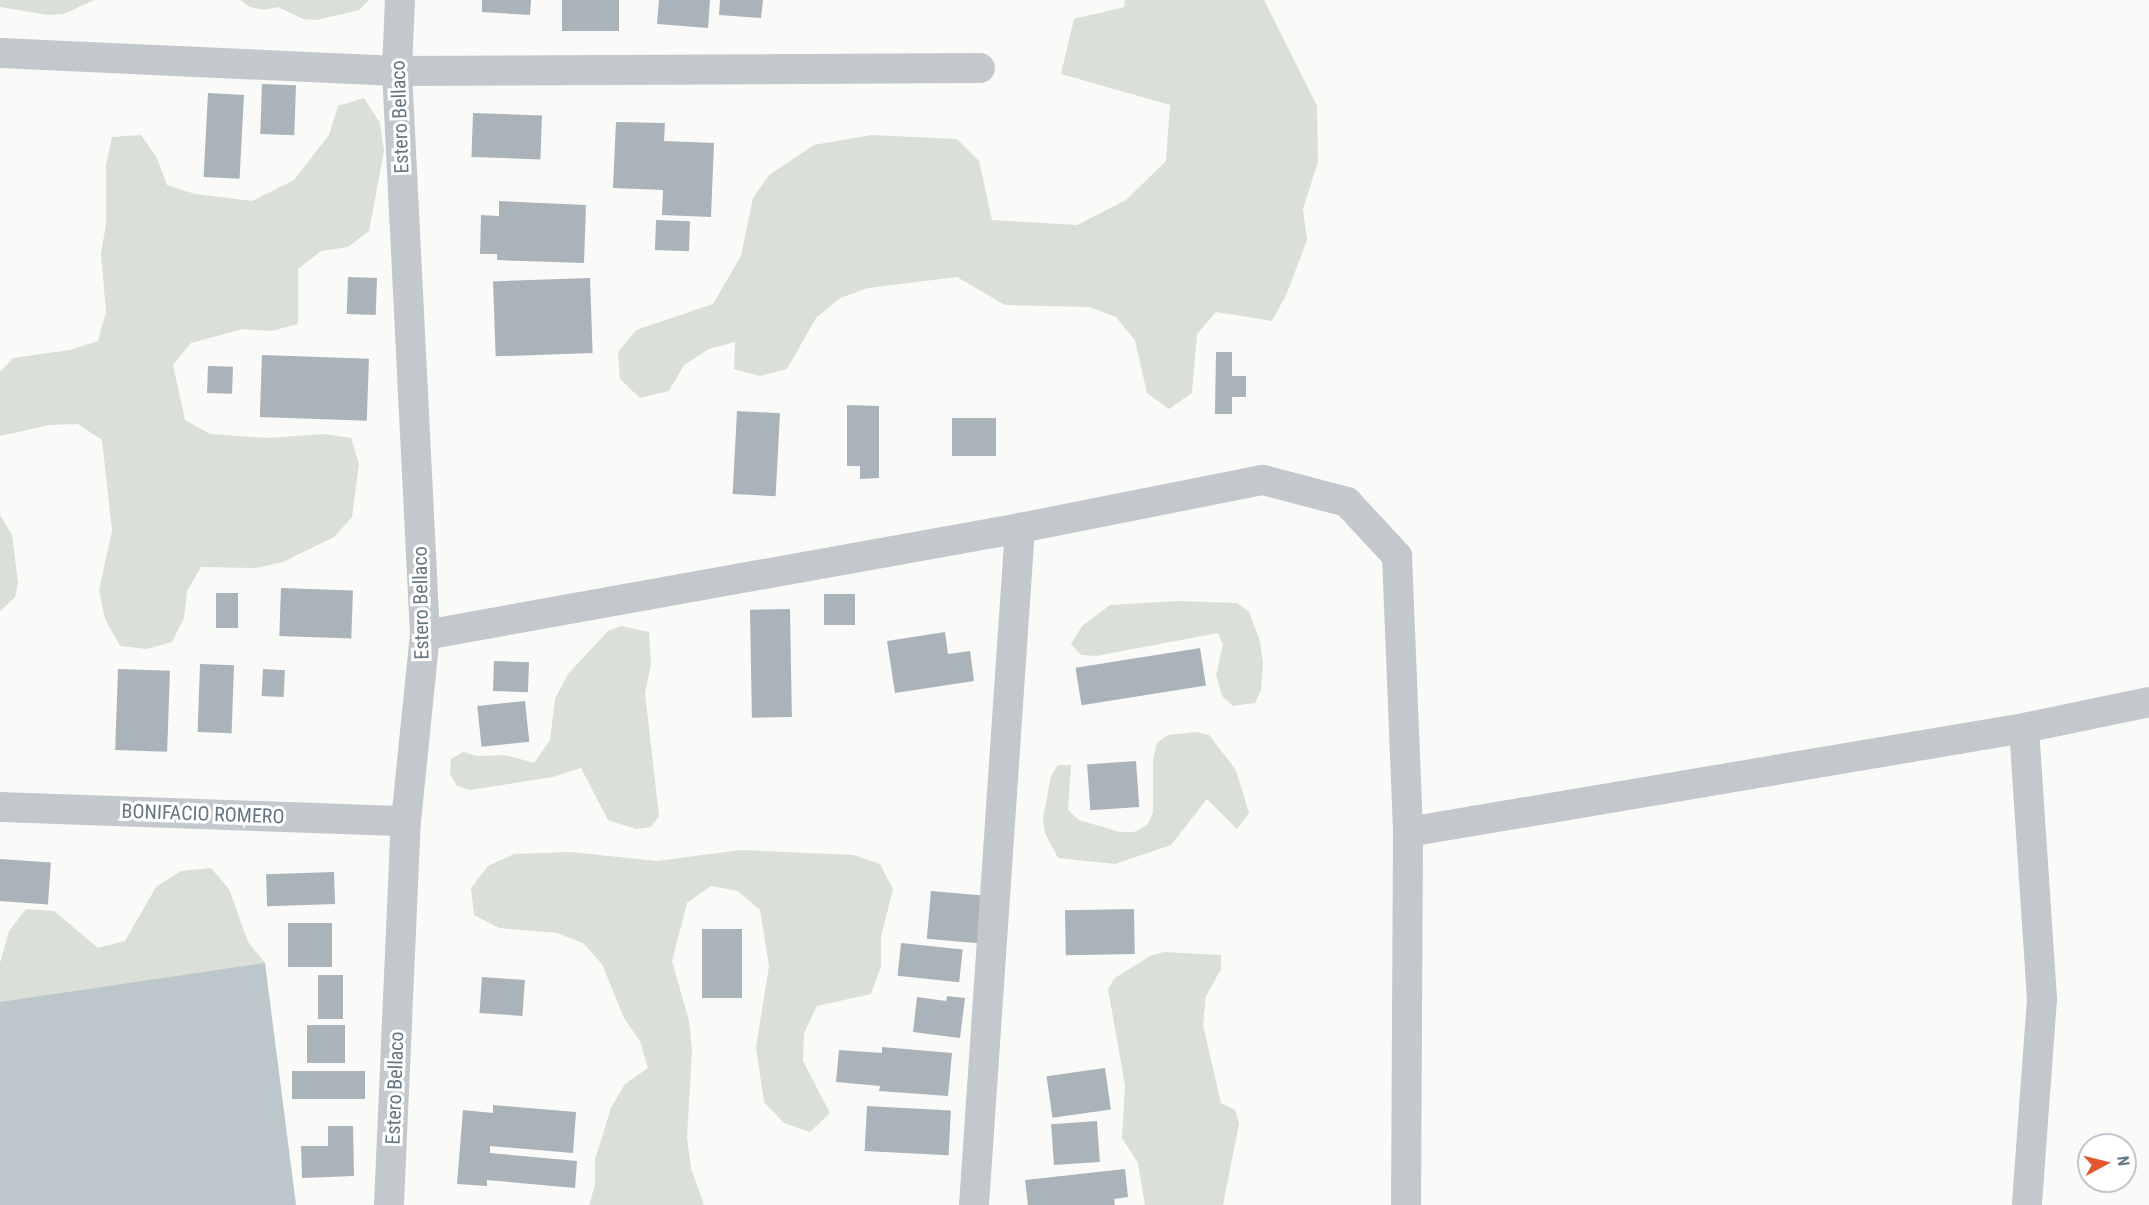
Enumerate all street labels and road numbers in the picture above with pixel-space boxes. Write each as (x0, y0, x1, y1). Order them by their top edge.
street label: Estero Bellaco (386, 60, 414, 174)
street label: Estero Bellaco (408, 546, 434, 660)
street label: BONIFACIO ROMERO (121, 799, 285, 829)
street label: Estero Bellaco (381, 1031, 409, 1145)

